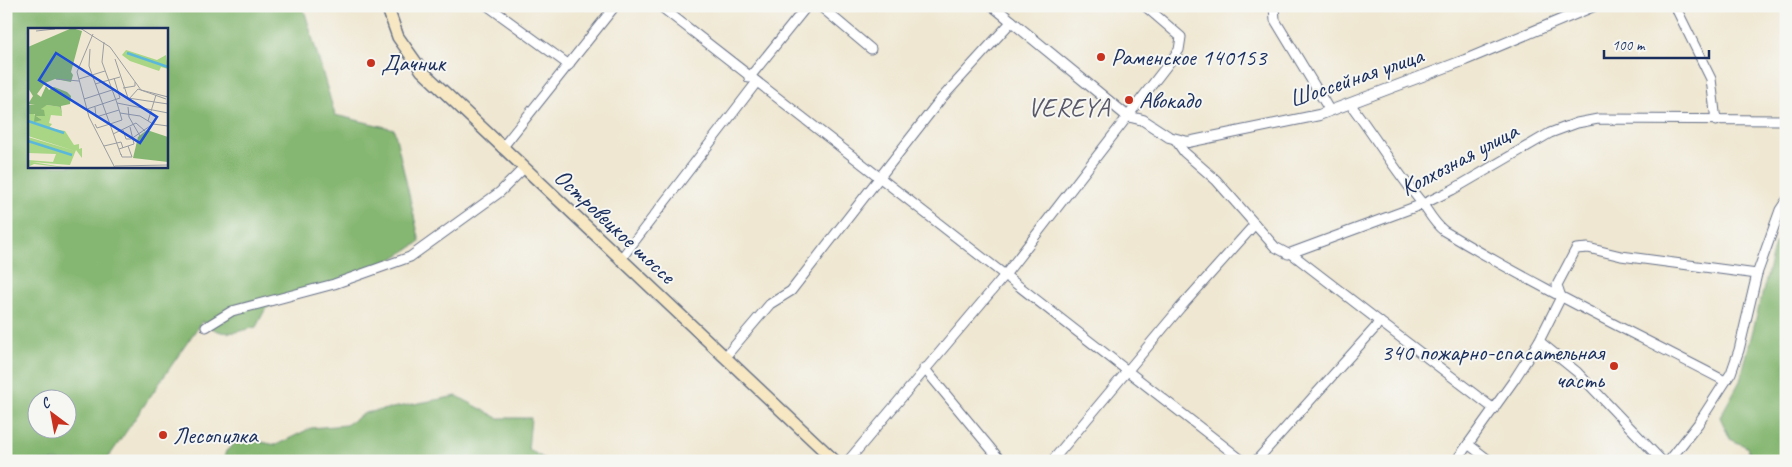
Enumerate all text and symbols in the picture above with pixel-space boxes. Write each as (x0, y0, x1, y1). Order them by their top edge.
inset map (28, 28, 168, 168)
scale bar (1604, 28, 1710, 60)
text: 100 m (1612, 36, 1646, 55)
street label: Шоссейная улица (1285, 40, 1428, 114)
place label: Раменское 140153 (1111, 42, 1268, 72)
place label: Дачник (381, 48, 448, 78)
marker: Раменское 140153 (1095, 51, 1107, 63)
marker: Дачник (365, 57, 377, 69)
place label: Авокадо (1139, 85, 1202, 115)
district label: VEREYA (1028, 91, 1111, 124)
marker: Авокадо (1123, 94, 1135, 106)
street label: Колхозная улица (1395, 115, 1524, 202)
street label: Островецкое шоссе (548, 162, 684, 291)
place label: 340 пожарно-спасательная часть (1381, 337, 1606, 395)
marker: 340 пожарно-спасательная часть (1608, 360, 1620, 372)
north arrow (28, 390, 78, 440)
text: С (38, 393, 55, 412)
place label: Лесопилка (173, 420, 259, 450)
marker: Лесопилка (157, 429, 169, 441)

